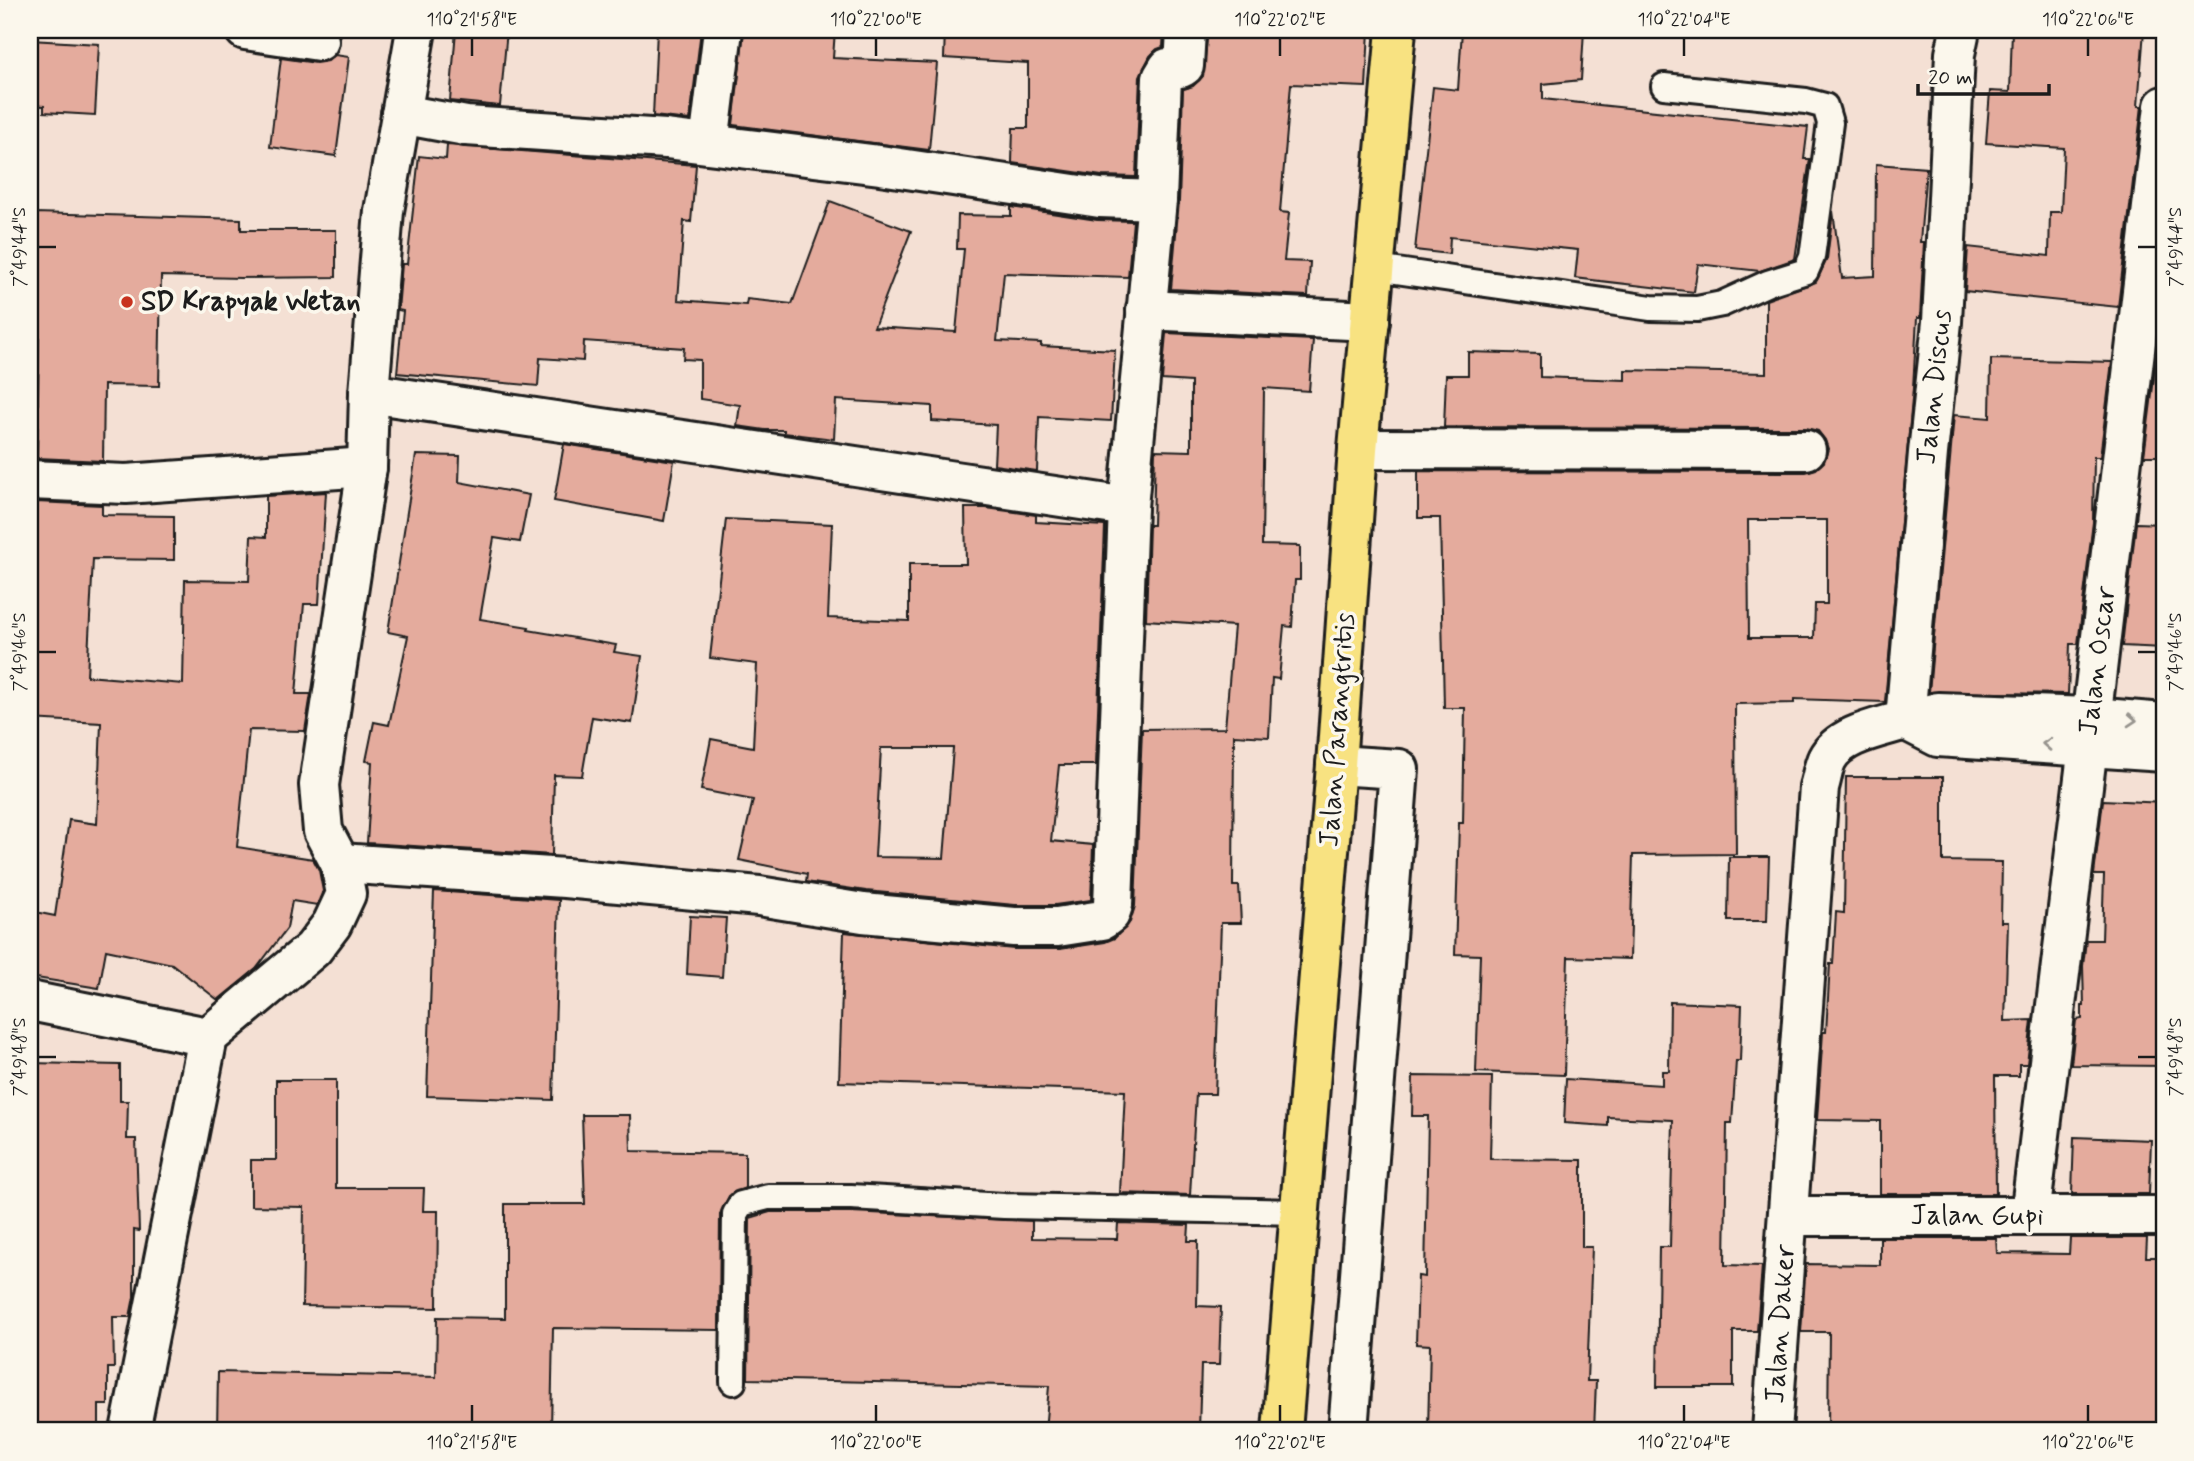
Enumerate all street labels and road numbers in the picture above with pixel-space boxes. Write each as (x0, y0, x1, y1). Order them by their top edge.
street label: Jalan Discus (1908, 308, 1962, 466)
street label: Jalan Oscar (2070, 583, 2126, 738)
street label: Jalan Parangtritis (1311, 612, 1365, 848)
street label: Jalan Gupi (1910, 1198, 2044, 1235)
street label: Jalan Daker (1757, 1242, 1805, 1405)

